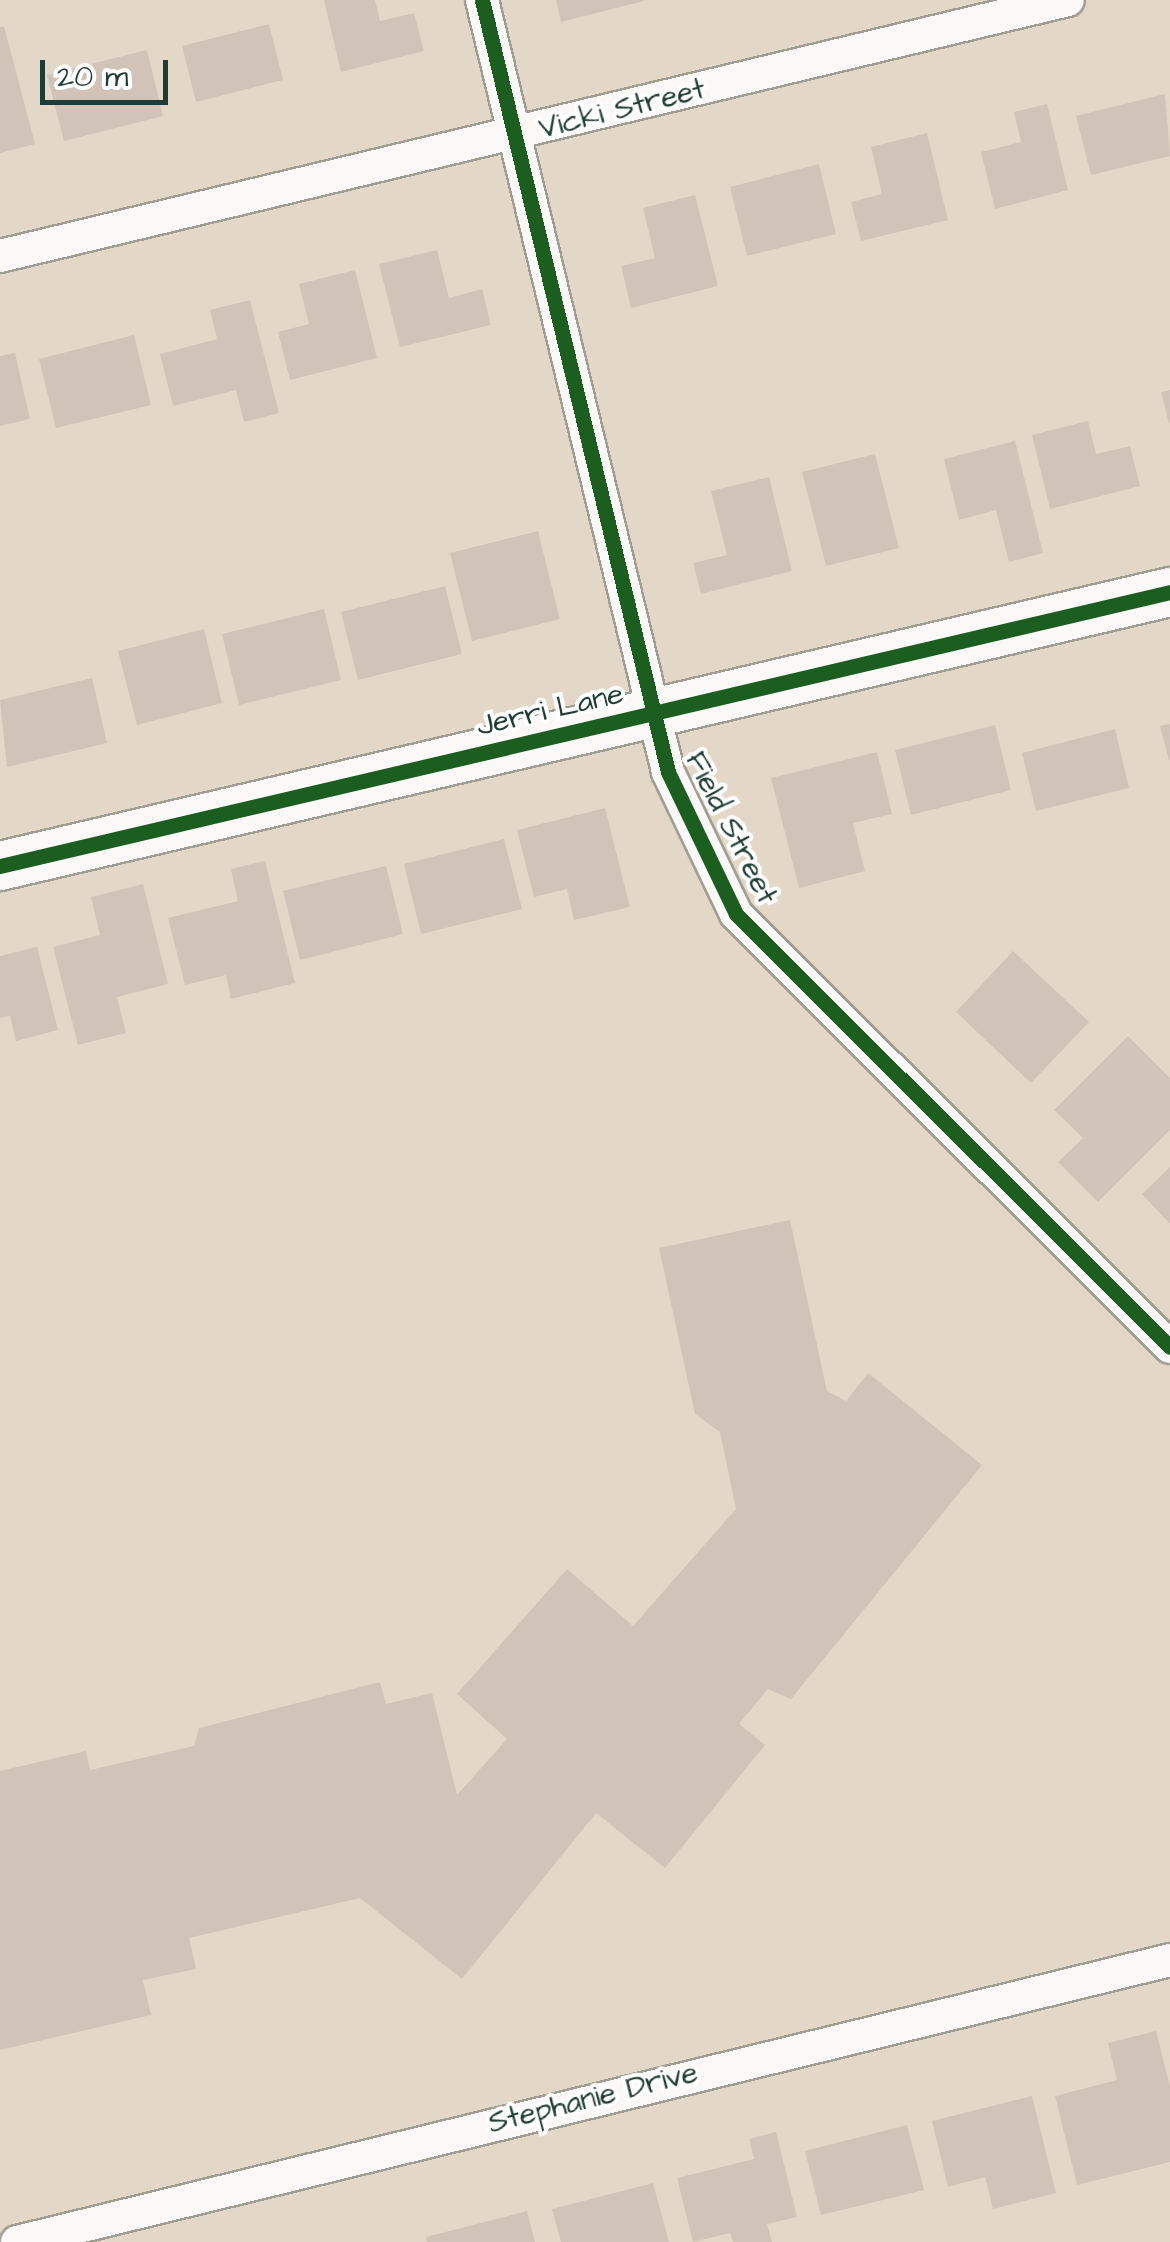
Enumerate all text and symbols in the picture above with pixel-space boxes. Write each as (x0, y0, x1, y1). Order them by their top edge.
scale bar (45, 40, 172, 102)
text: 20 m (57, 56, 128, 98)
street label: Vicki Street (535, 71, 709, 147)
street label: Jerri Lane (473, 676, 627, 744)
street label: Field Street (677, 746, 785, 910)
street label: Stephanie Drive (485, 2055, 701, 2141)

